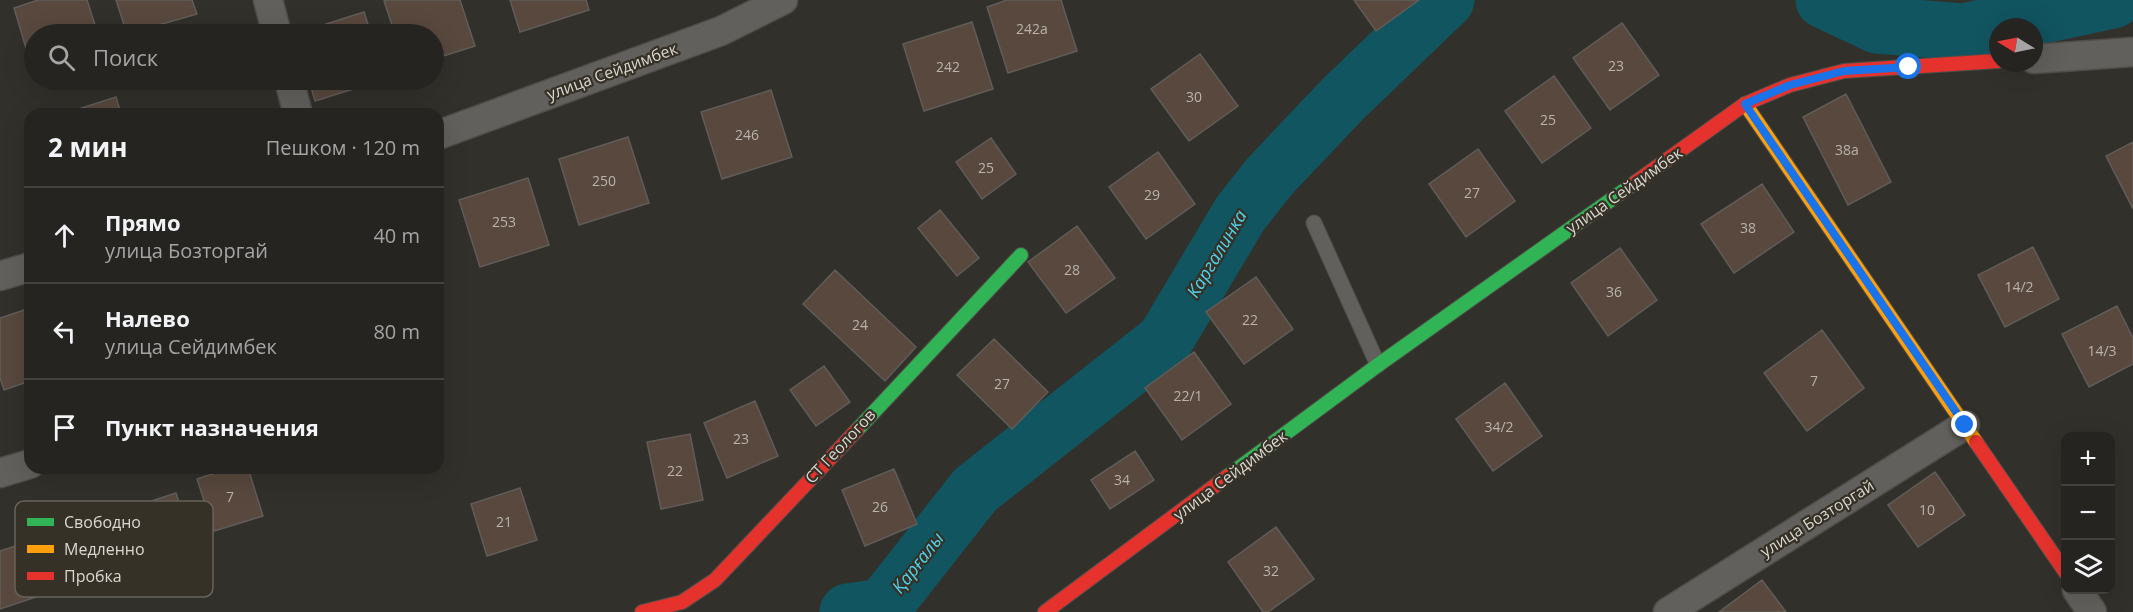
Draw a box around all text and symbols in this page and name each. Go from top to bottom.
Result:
north arrow [1989,18,2043,72]
house number: 242а [1016,19,1048,38]
search box [24,24,444,90]
street label: улица Сейдимбек [544,37,681,105]
icon: search [45,41,78,74]
text: Поиск [93,42,158,72]
route start [1895,53,1921,79]
house number: 23 [1608,56,1624,75]
house number: 242 [936,57,960,76]
house number: 30 [1186,87,1202,106]
house number: 25 [1540,110,1556,129]
house number: 246 [735,125,759,144]
text: 2 мин [48,129,128,165]
text: Пешком · 120 m [266,134,420,161]
house number: 38а [1835,140,1859,159]
street label: улица Сейдимбек [1561,141,1687,238]
house number: 25 [978,158,994,177]
house number: 250 [592,171,616,190]
house number: 27 [1464,183,1480,202]
house number: 29 [1144,185,1160,204]
water label: Каргалинка [1180,205,1252,302]
text: Прямо [105,207,181,237]
house number: 253 [492,212,516,231]
house number: 38 [1740,218,1756,237]
icon: ahead [48,219,81,252]
text: 40 m [373,222,420,249]
text: улица Бозторгай [105,237,268,264]
house number: 28 [1064,260,1080,279]
house number: 14/2 [2004,277,2034,296]
house number: 36 [1606,282,1622,301]
text: Налево [105,303,190,333]
house number: 22 [1242,310,1258,329]
icon: left [48,315,81,348]
house number: 24 [852,315,868,334]
text: 80 m [373,318,420,345]
text: улица Сейдимбек [105,333,277,360]
house number: 14/3 [2087,341,2117,360]
house number: 7 [1810,371,1818,390]
house number: 27 [994,374,1010,393]
house number: 22/1 [1173,386,1203,405]
street label: СТ Геологов [800,404,880,488]
icon: arrive [48,411,81,444]
route end [1951,411,1977,437]
text: Пункт назначения [105,412,319,442]
house number: 34/2 [1484,417,1514,436]
street label: улица Сейдимбек [1168,424,1292,525]
house number: 23 [733,429,749,448]
map controls [2061,432,2115,594]
button: + [2061,432,2115,486]
house number: 22 [667,461,683,480]
house number: 34 [1114,470,1130,489]
street label: улица Бозторгай [1756,474,1878,562]
button: − [2061,486,2115,540]
house number: 7 [226,487,234,506]
house number: 26 [872,497,888,516]
house number: 10 [1919,500,1935,519]
legend [15,501,213,597]
text: Свободно [64,511,141,533]
house number: 21 [496,512,512,531]
water label: Қарғалы [886,527,949,598]
text: Медленно [64,538,145,560]
button: layers [2061,540,2115,594]
house number: 32 [1263,561,1279,580]
text: Пробка [64,565,122,587]

